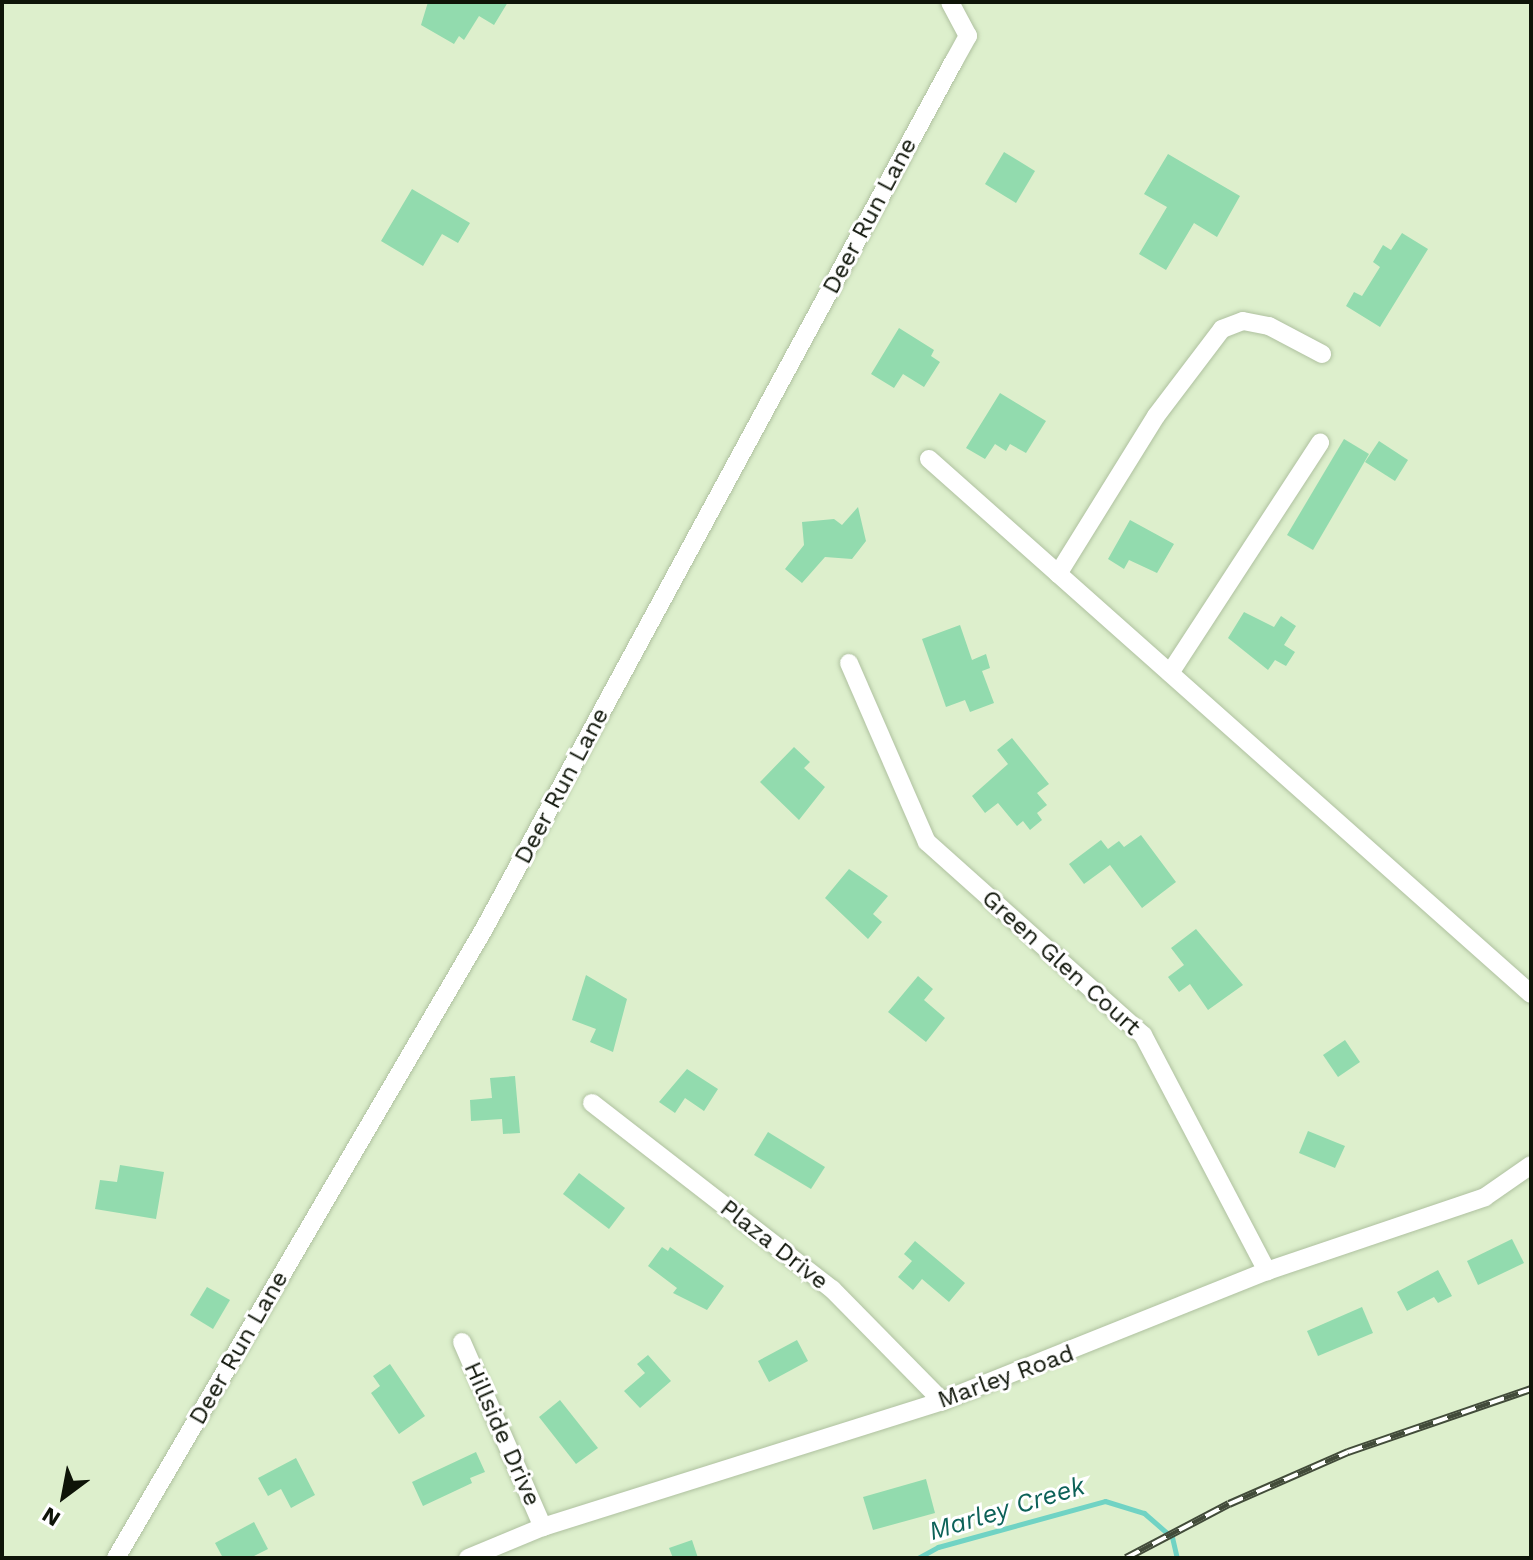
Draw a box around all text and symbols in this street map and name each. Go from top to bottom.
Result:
street label: Deer Run Lane [817,133,923,299]
street label: Deer Run Lane [509,703,615,869]
street label: Green Glen Court [976,884,1146,1042]
street label: Plaza Drive [714,1194,834,1296]
street label: Deer Run Lane [183,1266,295,1430]
street label: Marley Road [934,1339,1078,1415]
street label: Hillside Drive [457,1358,547,1510]
north arrow [24,1456,104,1536]
water label: Marley Creek [925,1470,1089,1548]
text: N [37,1502,65,1532]

